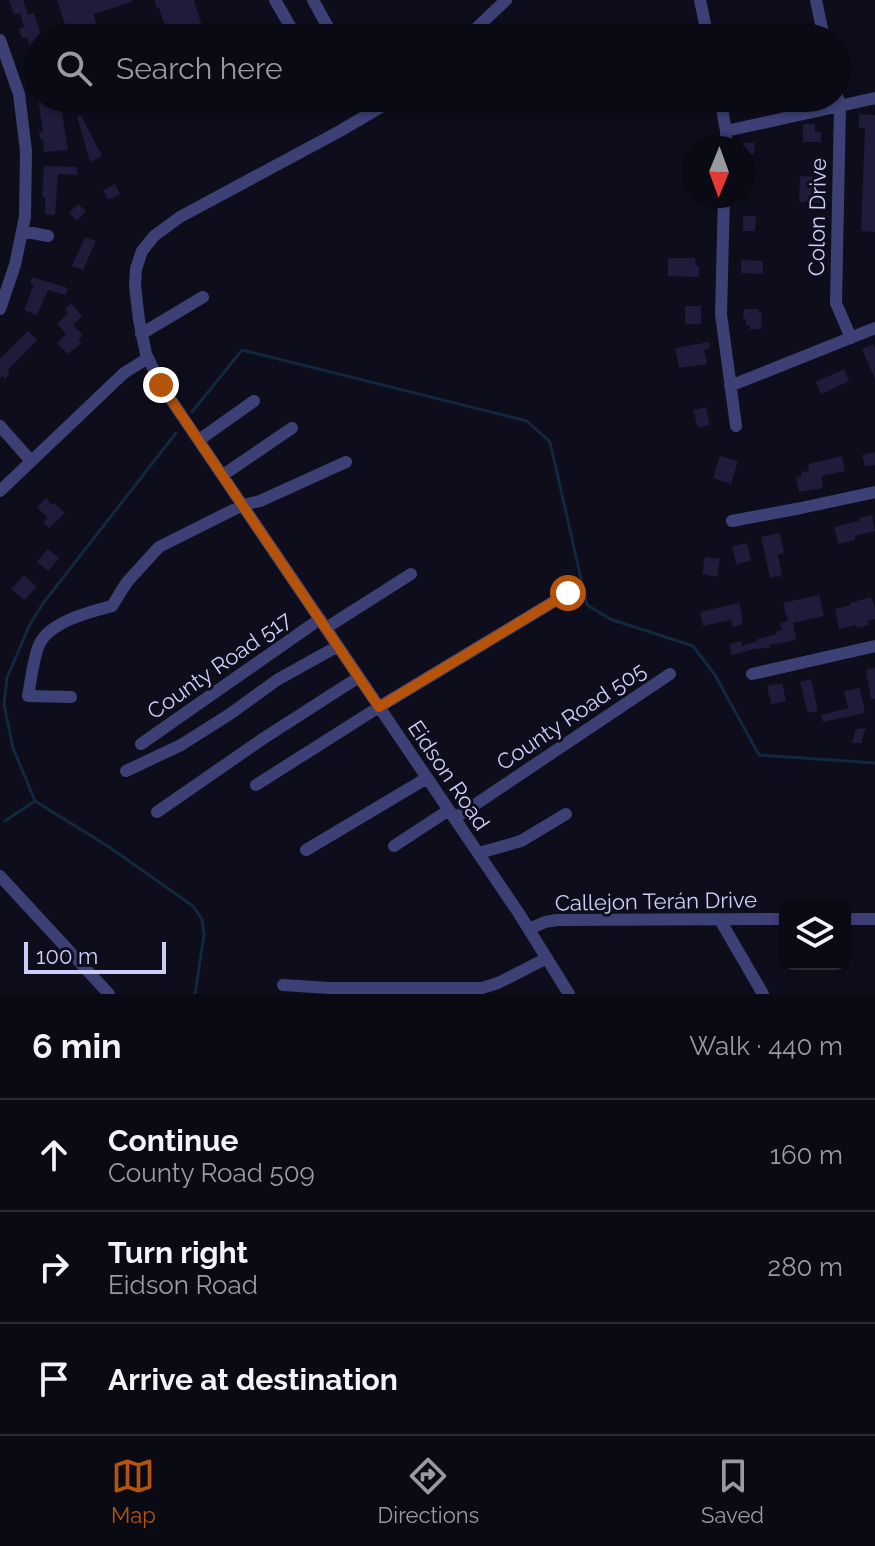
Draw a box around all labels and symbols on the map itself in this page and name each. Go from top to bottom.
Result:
north arrow [683,136,755,208]
street label: Colon Drive [803,158,831,276]
route end [143,367,179,403]
route start [550,575,586,611]
street label: County Road 517 [142,606,296,724]
street label: County Road 505 [492,657,650,775]
street label: Eidson Road [403,715,495,835]
street label: Callejon Terán Drive [555,886,757,916]
scale bar [24,938,166,974]

